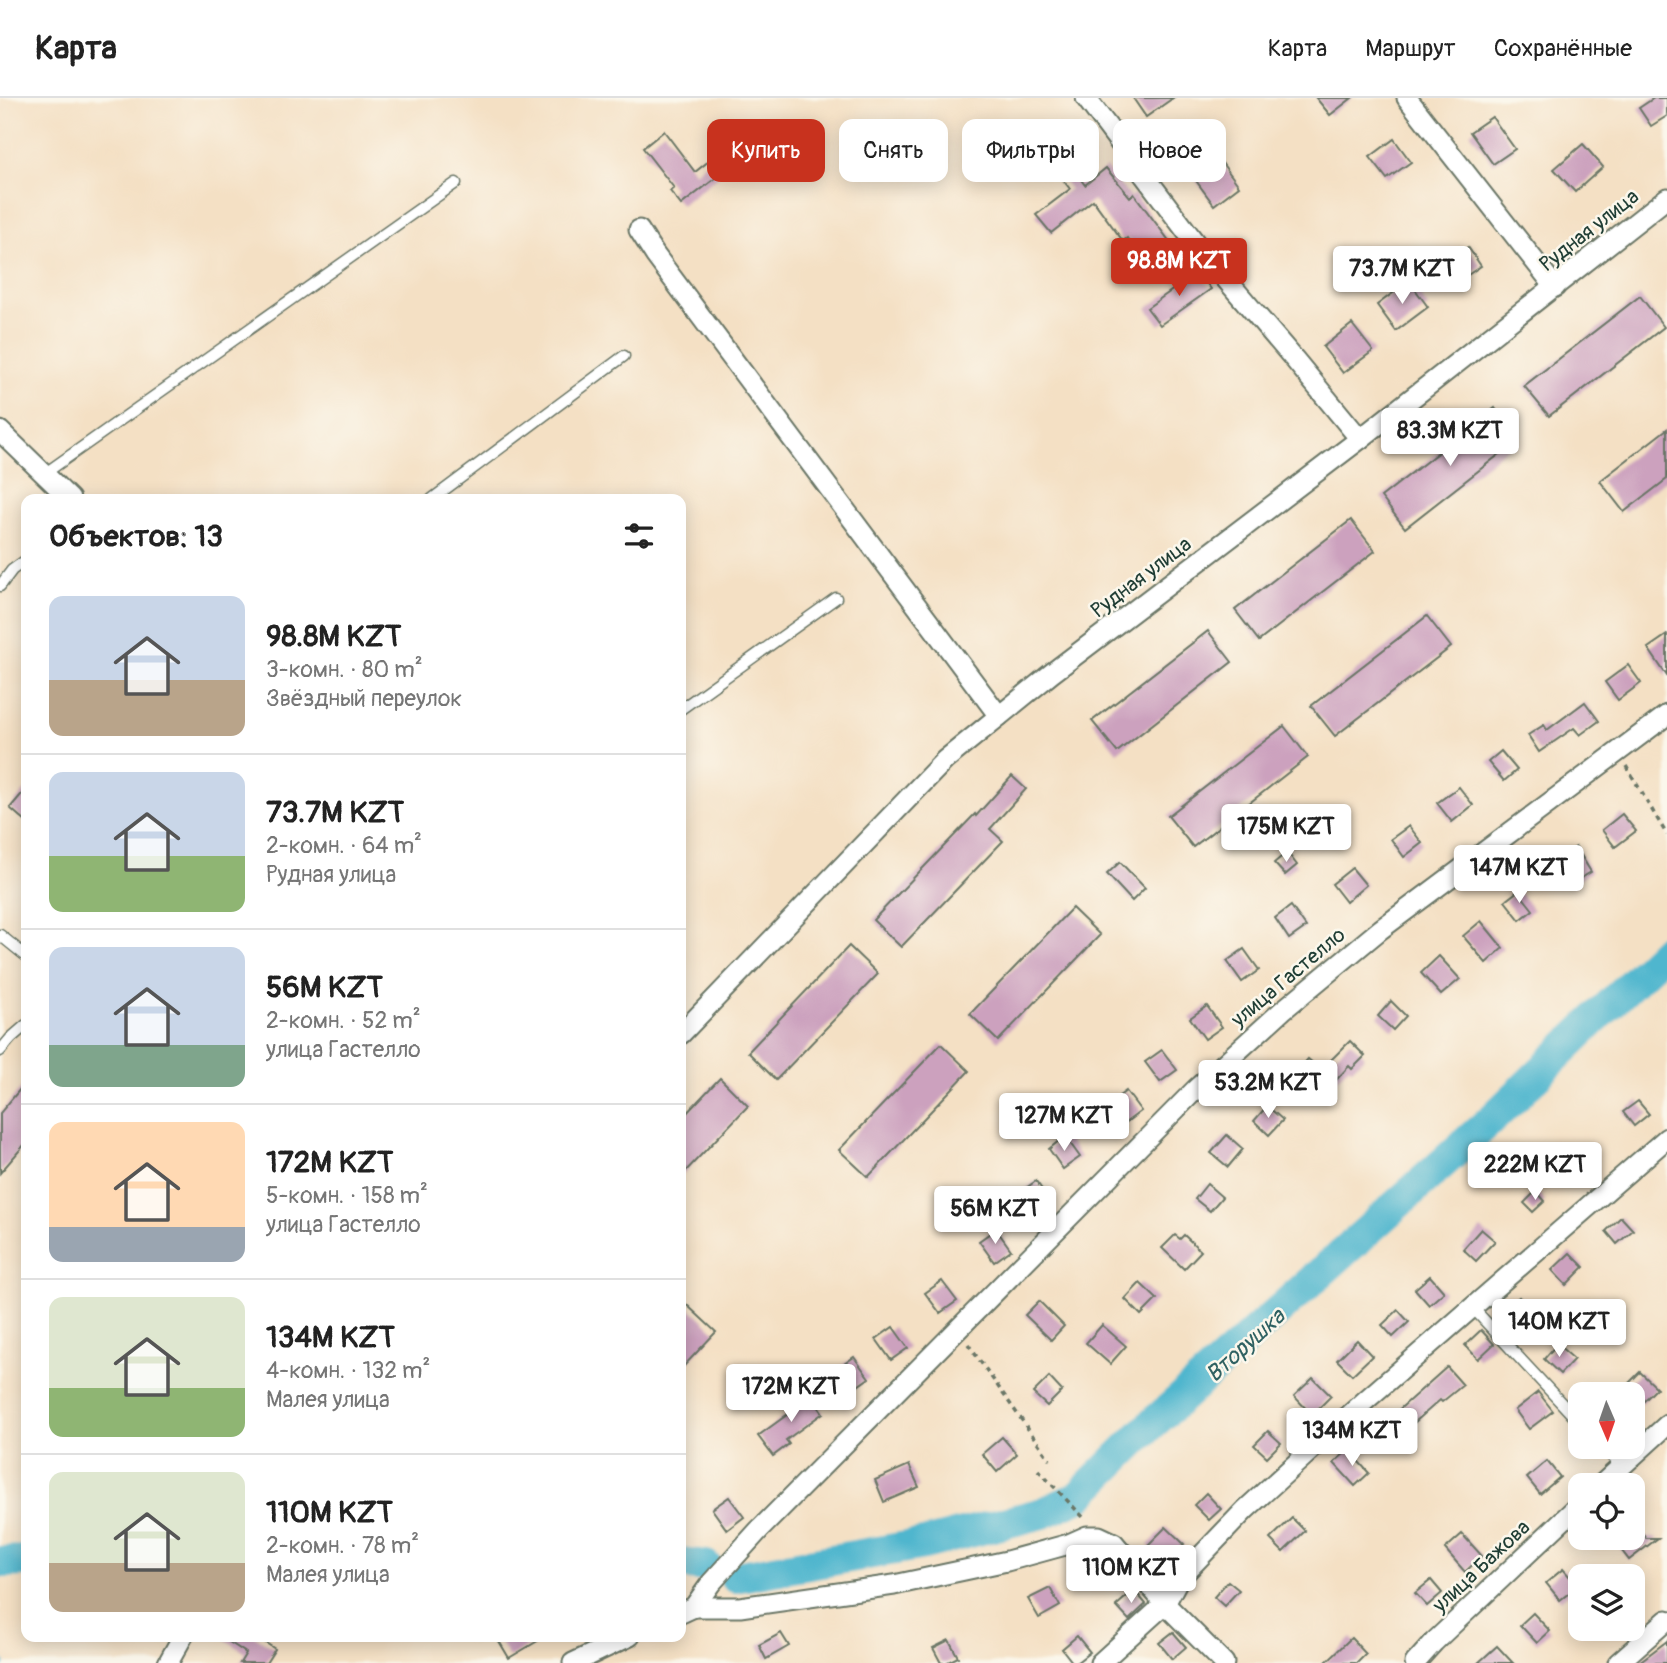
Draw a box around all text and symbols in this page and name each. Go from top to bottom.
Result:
text: Карта [35,28,117,69]
text: Карта [1268,34,1327,63]
text: Маршрут [1365,34,1456,63]
text: Сохранённые [1494,34,1632,63]
chip: Купить [707,119,825,182]
chip: Снять [839,119,948,182]
chip: Фильтры [962,119,1099,182]
chip: Новое [1113,119,1226,182]
street label: Рудная улица [1534,183,1644,278]
pin: 98.8M KZT [1099,238,1259,298]
text: 98.8M KZT [1127,246,1231,275]
pin: 73.7M KZT [1322,246,1482,306]
text: 73.7M KZT [1349,254,1455,283]
pin: 83.3M KZT [1370,408,1530,468]
text: 83.3M KZT [1397,416,1503,445]
icon: filters [620,517,658,555]
text: Объектов: 13 [49,518,223,555]
street label: Рудная улица [1086,531,1197,624]
text: 98.8M KZT [266,618,402,655]
icon: home [105,624,189,708]
text: 3-комн. · 80 m² [266,655,423,684]
text: Звёздный переулок [266,684,462,713]
text: 73.7M KZT [266,794,404,831]
icon: home [105,800,189,884]
pin: 175M KZT [1214,804,1358,864]
text: 175M KZT [1237,812,1335,841]
text: 2-комн. · 64 m² [266,831,422,860]
pin: 147M KZT [1447,846,1591,905]
text: 147M KZT [1470,853,1568,882]
text: Рудная улица [266,860,396,889]
street label: улица Гастелло [1225,922,1351,1034]
text: 56M KZT [266,969,383,1006]
icon: home [105,975,189,1059]
text: 2-комн. · 52 m² [266,1006,421,1035]
text: улица Гастелло [266,1035,421,1064]
pin: 53.2M KZT [1188,1060,1348,1120]
text: 53.2M KZT [1214,1068,1322,1097]
pin: 127M KZT [992,1094,1136,1153]
text: 127M KZT [1015,1101,1113,1130]
pin: 222M KZT [1463,1142,1607,1202]
text: 172M KZT [266,1144,394,1181]
icon: home [105,1150,189,1234]
text: 222M KZT [1484,1150,1586,1179]
text: 5-комн. · 158 m² [266,1181,428,1210]
pin: 56M KZT [930,1186,1060,1246]
text: 56M KZT [950,1194,1040,1223]
text: улица Гастелло [266,1210,421,1239]
pin: 140M KZT [1487,1300,1631,1359]
water label: Вторушка [1200,1301,1292,1388]
text: 140M KZT [1508,1307,1610,1336]
text: 134M KZT [266,1319,395,1356]
icon: home [105,1325,189,1409]
text: 4-комн. · 132 m² [266,1356,430,1385]
pin: 172M KZT [719,1364,863,1424]
text: 172M KZT [742,1372,840,1401]
north arrow [1568,1382,1645,1460]
map controls [1568,1382,1645,1641]
text: Малея улица [266,1385,390,1414]
pin: 134M KZT [1280,1408,1424,1468]
text: 134M KZT [1302,1416,1402,1445]
button: locate [1568,1473,1645,1550]
text: 110M KZT [266,1494,393,1531]
icon: home [105,1500,189,1584]
street label: улица Бажова [1426,1514,1536,1619]
text: 2-комн. · 78 m² [266,1531,419,1560]
pin: 110M KZT [1059,1546,1203,1605]
text: 110M KZT [1082,1553,1180,1582]
text: Малея улица [266,1560,390,1589]
button: layers [1568,1564,1645,1641]

